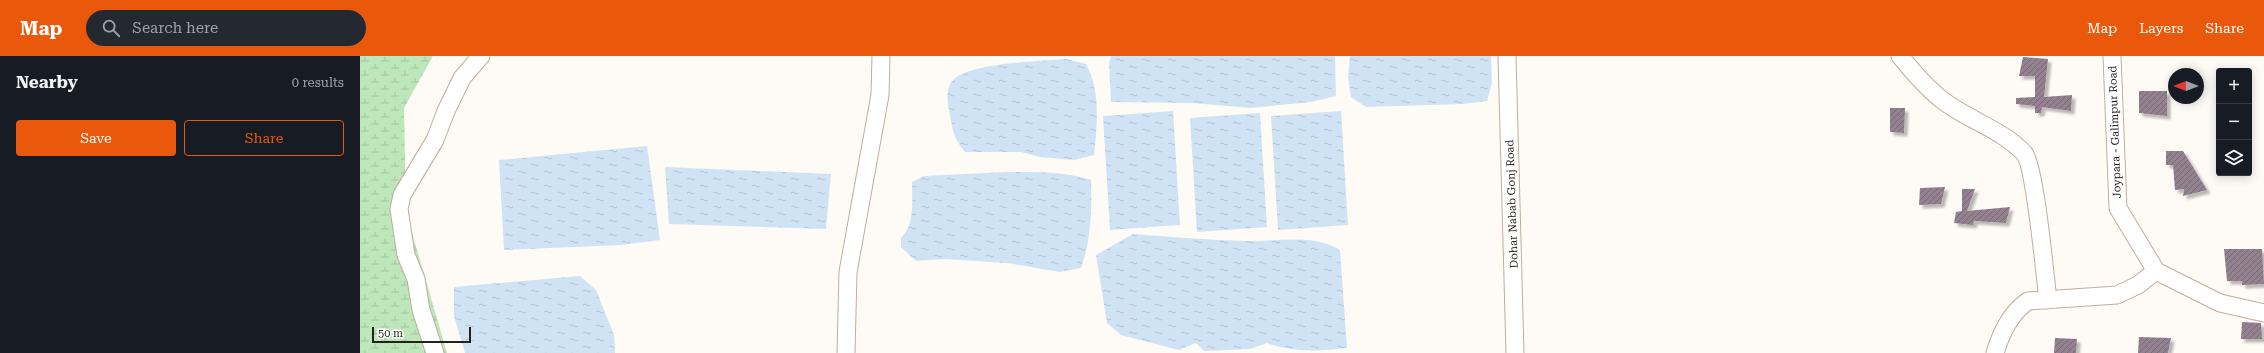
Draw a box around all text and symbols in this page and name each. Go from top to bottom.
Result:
search box [86,10,366,46]
text: Map [20,17,62,40]
icon: search [100,17,122,39]
text: Search here [132,19,218,37]
text: Map [2087,20,2117,36]
text: Layers [2139,20,2183,36]
text: Share [2205,20,2244,36]
street label: Joypara - Galimpur Road [2106,65,2124,199]
north arrow [2168,68,2204,104]
map controls [2216,68,2252,176]
button: + [2216,68,2252,104]
text: Nearby [16,72,78,92]
text: 0 results [292,75,344,90]
button: − [2216,104,2252,140]
button: Save [16,120,176,156]
button: Share [184,120,344,156]
street label: Dohar Nabab Gonj Road [1503,139,1521,269]
button: layers [2216,140,2252,176]
scale bar [372,325,471,344]
text: 50 m [378,327,403,340]

